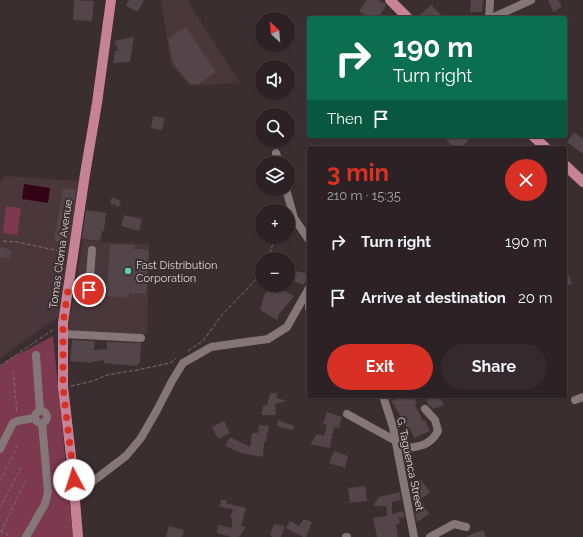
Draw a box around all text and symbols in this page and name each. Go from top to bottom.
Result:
north arrow [255,12,295,52]
map controls [255,12,295,292]
text: 190 m [393,31,473,64]
icon: right [327,32,379,84]
button: sound [255,60,295,100]
text: Turn right [393,65,472,86]
button: search [255,108,295,148]
icon: arrive [370,108,392,130]
text: Then [327,110,362,128]
button: layers [255,156,295,196]
text: 3 min [327,158,389,187]
button: close [505,159,547,201]
text: 210 m · 15:35 [327,188,401,203]
street label: Tomas Cloma Avenue [47,198,75,310]
button: + [255,204,295,244]
icon: right [327,231,349,253]
text: Turn right [361,233,431,251]
text: 190 m [505,233,547,251]
button: − [255,252,295,292]
place label: Fast Distribution Corporation [136,259,217,285]
marker: Fast Distribution Corporation [123,266,133,276]
pin [72,273,106,307]
icon: arrive [78,279,100,301]
icon: arrive [327,287,349,309]
text: Arrive at destination [361,289,506,307]
text: 20 m [518,289,553,307]
button: Exit [327,344,433,390]
button: Share [441,344,547,390]
street label: G. Taguenca Street [394,416,426,512]
position arrow [53,459,95,501]

